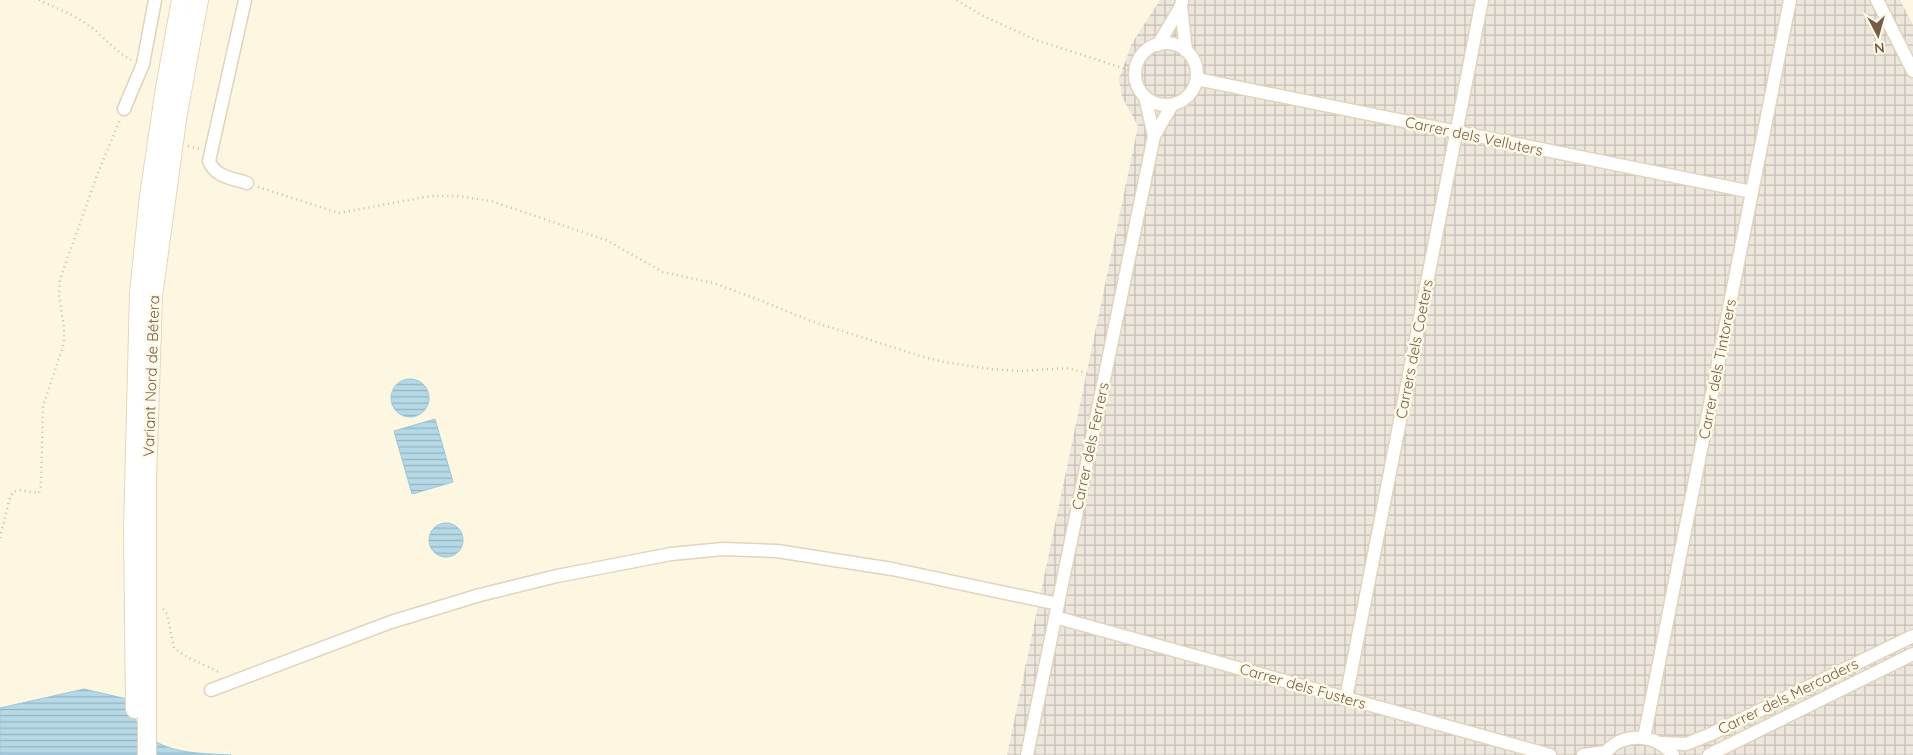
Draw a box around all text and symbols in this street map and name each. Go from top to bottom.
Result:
north arrow [1853,10,1903,60]
text: N [1873,38,1885,57]
street label: Carrer dels Velluters [1403,112,1545,160]
street label: Carrers dels Coeters [1391,278,1437,420]
street label: Variant Nord de Bétera [139,295,163,457]
street label: Carrer dels Tintorers [1694,297,1740,441]
street label: Carrer dels Ferrers [1067,381,1113,511]
street label: Carrer dels Mercaders [1715,654,1861,738]
street label: Carrer dels Fusters [1238,659,1368,713]

